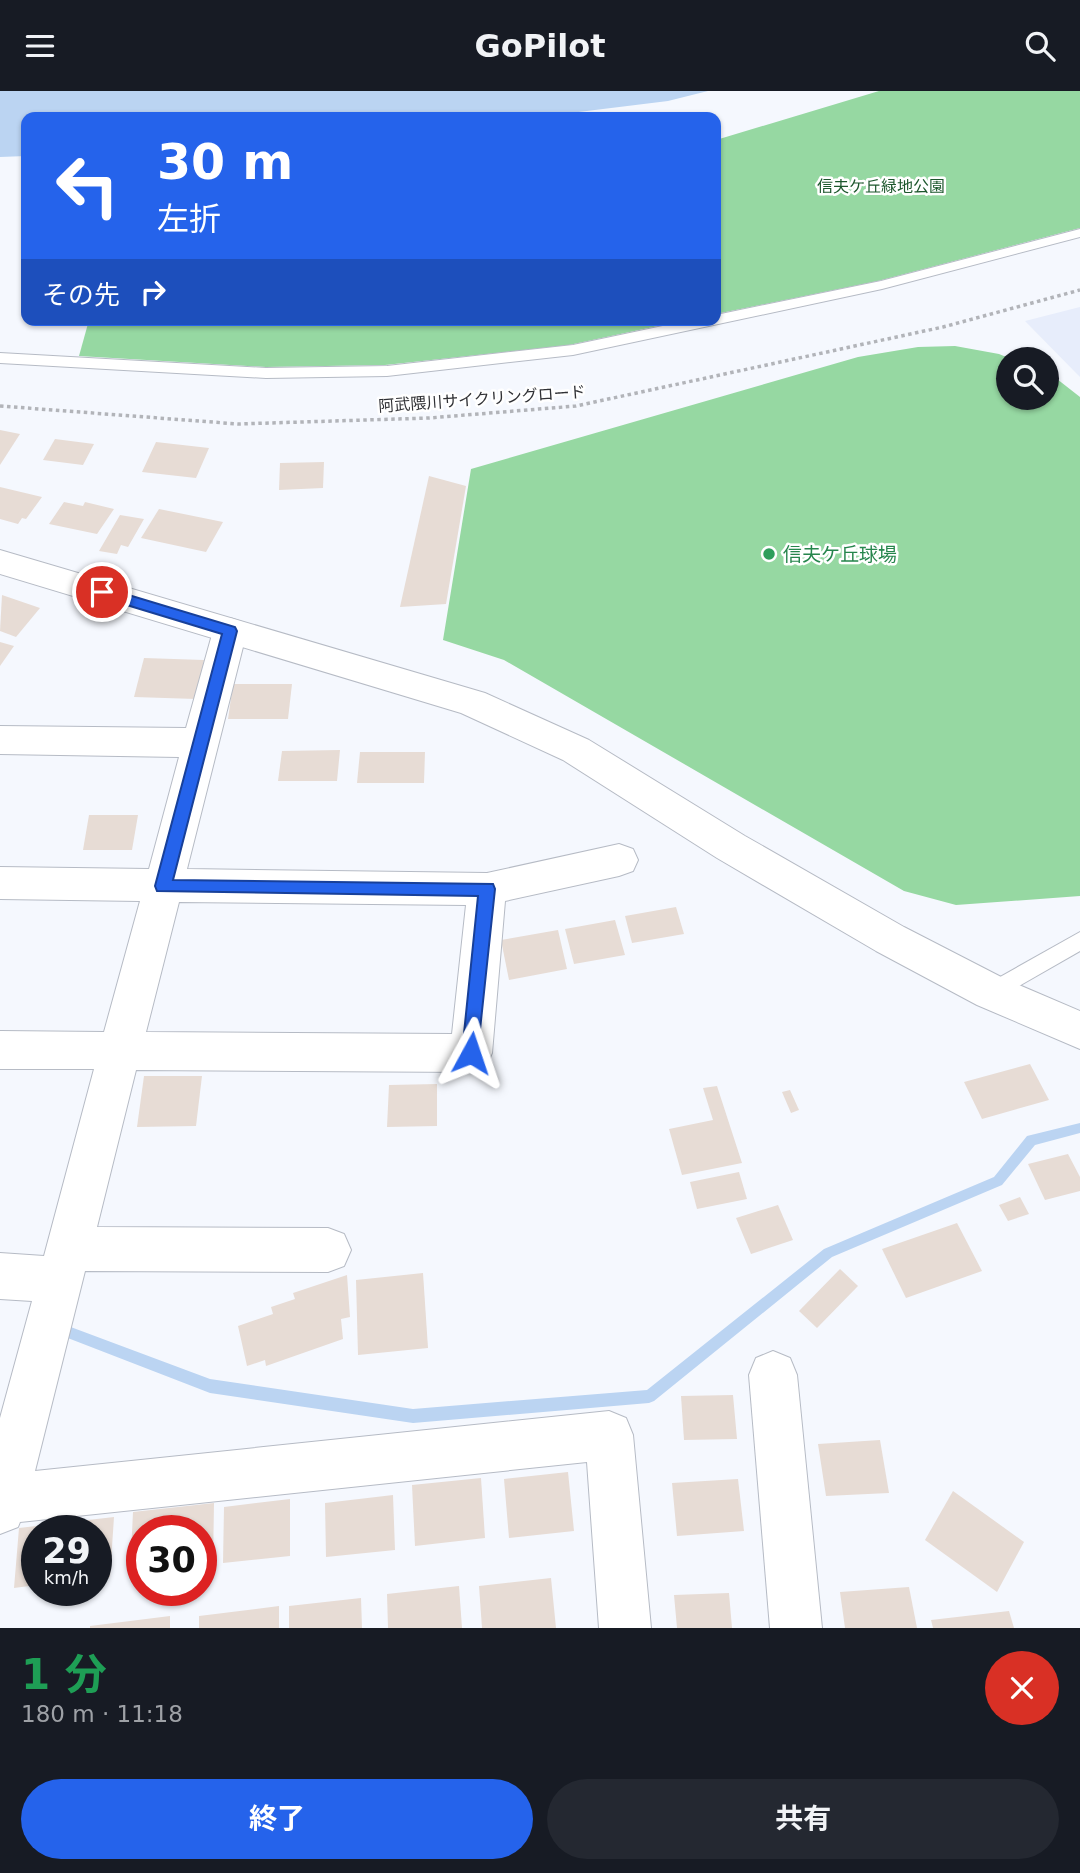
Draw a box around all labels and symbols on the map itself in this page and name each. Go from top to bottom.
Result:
park label: 信夫ケ丘緑地公園 [817,177,945,196]
street label: 阿武隈川サイクリングロード [378,382,586,416]
place label: 信夫ケ丘球場 [783,543,897,565]
marker: 信夫ケ丘球場 [761,546,777,562]
pin [72,562,132,622]
position arrow [434,1016,508,1090]
speed limit sign: 30 [126,1515,217,1606]

